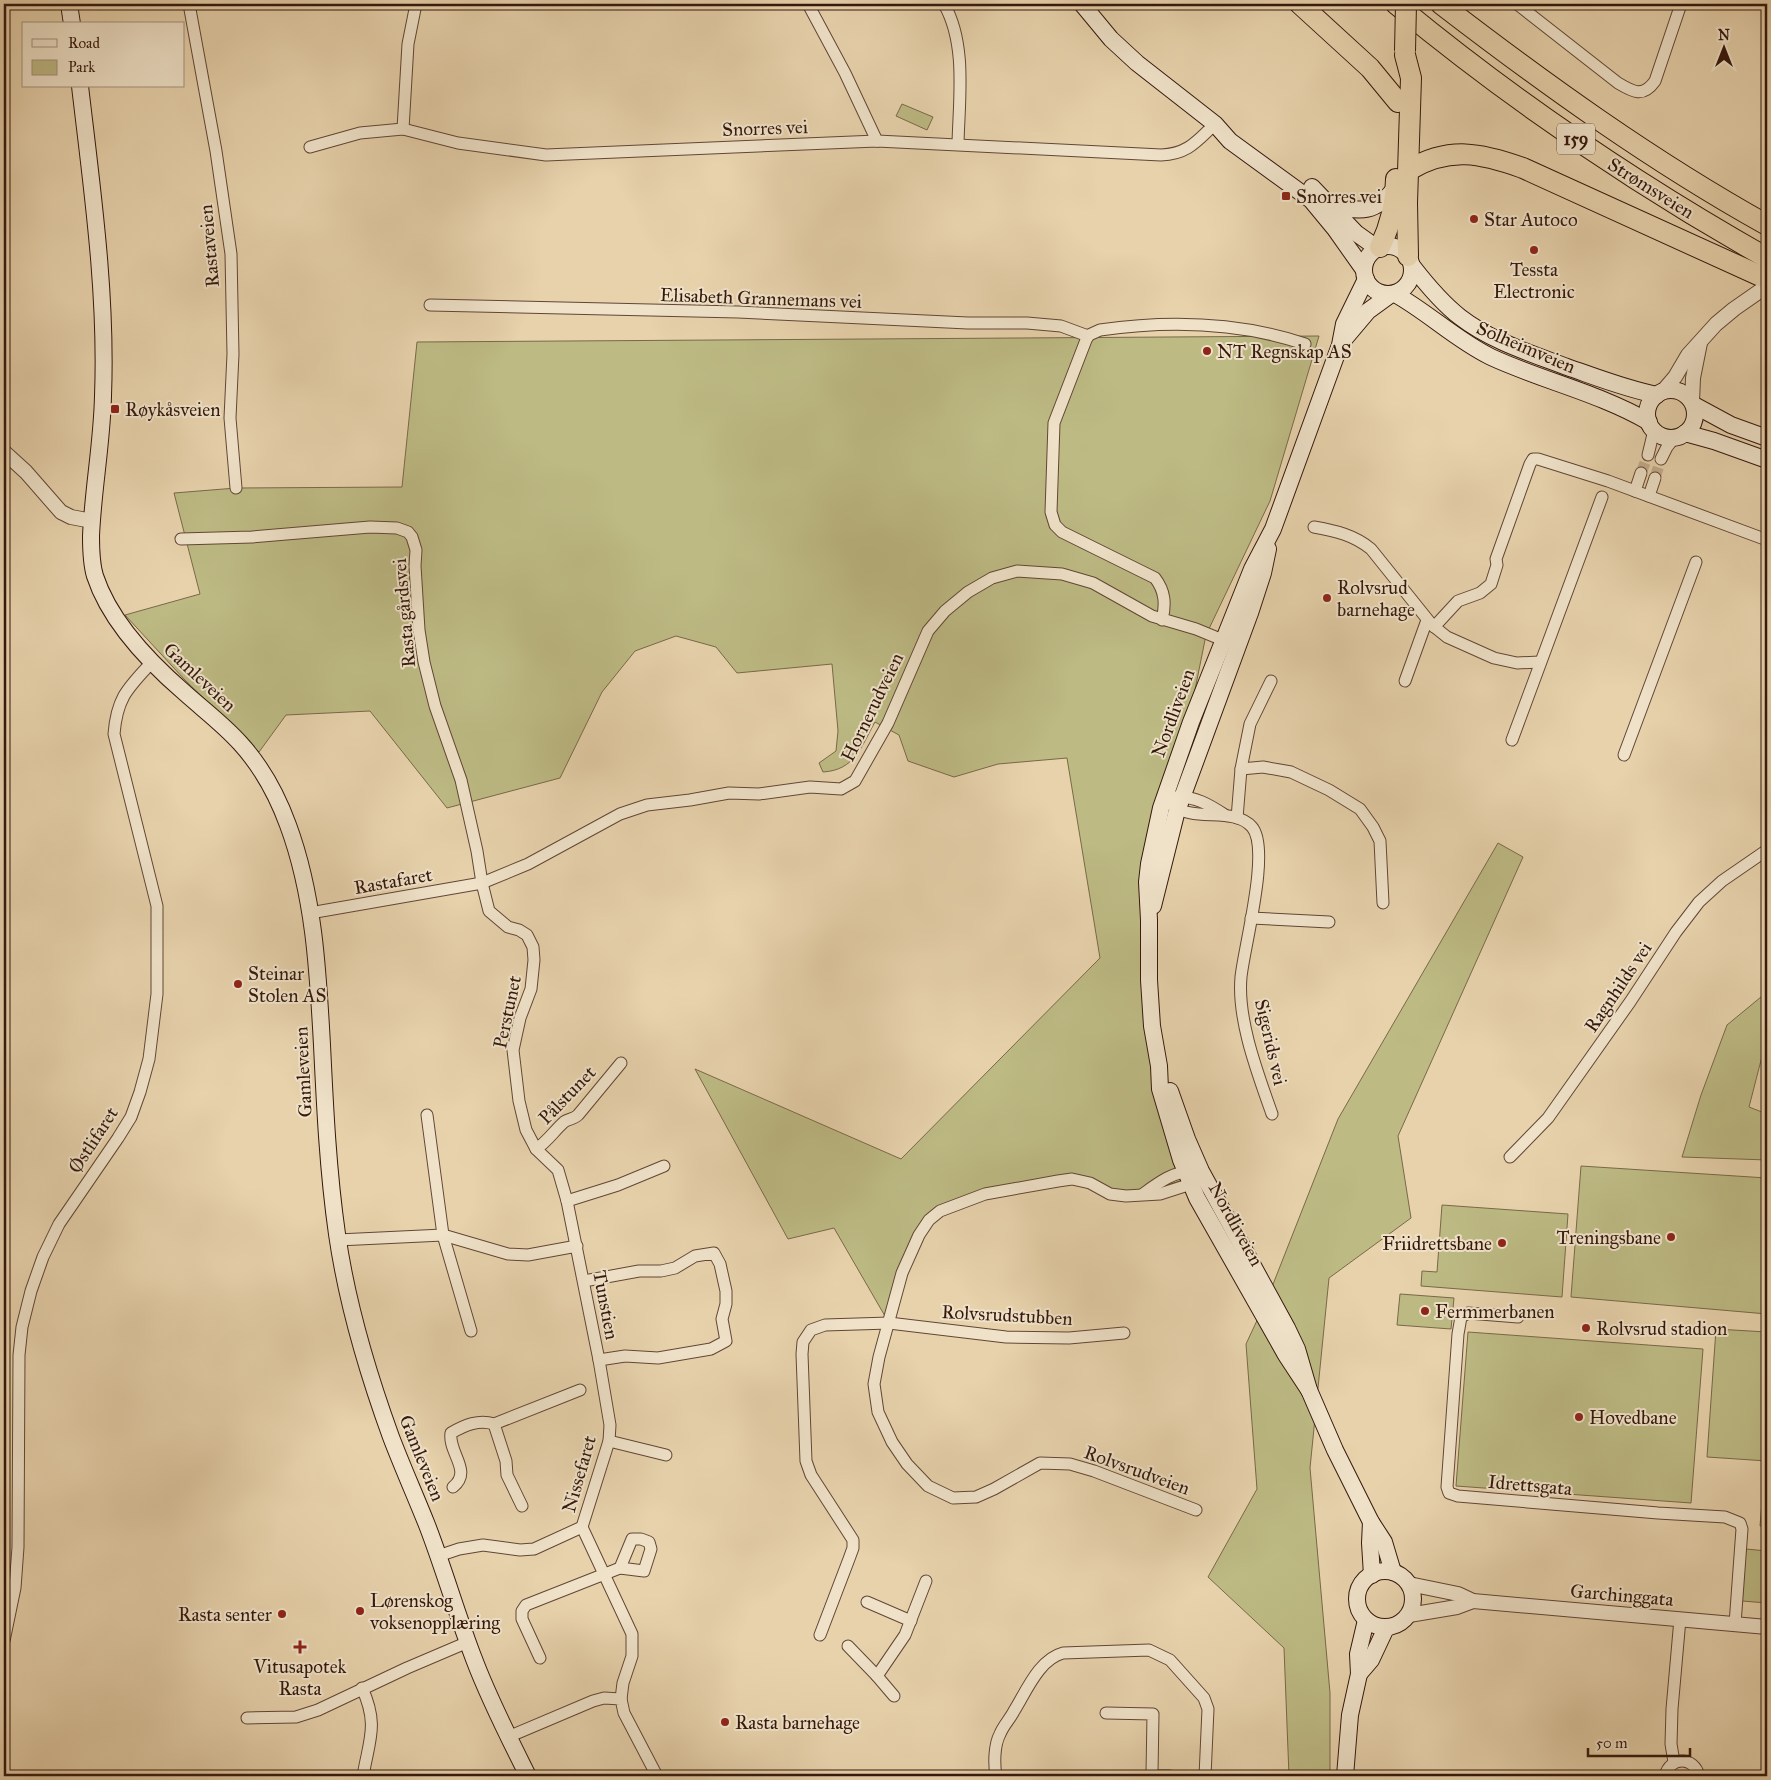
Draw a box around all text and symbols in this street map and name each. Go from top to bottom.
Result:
legend [22,22,185,88]
north arrow [1698,22,1748,72]
text: N [1718,27,1730,44]
text: Road [68,34,100,52]
text: Park [68,58,95,76]
street label: Snorres vei [722,115,808,141]
road number: 159 [1557,124,1595,154]
street label: Strømsveien [1604,152,1698,224]
place label: Snorres vei [1296,185,1382,208]
marker: Snorres vei [1280,190,1292,202]
street label: Rastaveien [194,204,224,288]
place label: Star Autoco [1484,208,1578,231]
marker: Star Autoco [1468,213,1480,225]
marker: Tessta Electronic [1528,244,1540,256]
place label: Tessta Electronic [1493,258,1575,303]
street label: Elisabeth Grannemans vei [660,283,862,313]
street label: Solheimveien [1473,316,1579,378]
place label: NT Regnskap AS [1217,340,1352,364]
marker: NT Regnskap AS [1201,345,1213,357]
place label: Røykåsveien [125,398,220,421]
marker: Røykåsveien [109,403,121,415]
street label: Rasta gårdsvei [388,557,421,669]
place label: Rolvsrud barnehage [1337,576,1415,622]
marker: Rolvsrud barnehage [1321,592,1333,604]
street label: Gamleveien [159,638,241,716]
street label: Hornerudveien [836,649,908,765]
street label: Nordliveien [1146,666,1200,760]
street label: Rastafaret [352,863,434,899]
street label: Ragnhilds vei [1579,937,1657,1037]
place label: Steinar Stolen AS [248,962,326,1007]
street label: Perstunet [488,973,526,1051]
marker: Steinar Stolen AS [232,978,244,990]
street label: Sigerids vei [1249,997,1292,1088]
street label: Gamleveien [289,1026,317,1118]
street label: Pålstunet [534,1061,601,1129]
street label: Østlifaret [63,1102,123,1178]
street label: Nordliveien [1204,1178,1268,1270]
place label: Treningsbane [1557,1226,1661,1250]
marker: Treningsbane [1665,1231,1677,1243]
place label: Friidrettsbane [1382,1232,1492,1255]
marker: Friidrettsbane [1496,1237,1508,1249]
street label: Tunstien [588,1268,624,1342]
street label: Rolvsrudstubben [941,1300,1073,1330]
place label: Fermmerbanen [1435,1300,1555,1323]
marker: Fermmerbanen [1419,1305,1431,1317]
place label: Rolvsrud stadion [1596,1317,1727,1340]
marker: Rolvsrud stadion [1580,1322,1592,1334]
place label: Hovedbane [1589,1406,1677,1429]
marker: Hovedbane [1573,1411,1585,1423]
street label: Gamleveien [394,1412,450,1504]
street label: Nissefaret [557,1433,601,1515]
street label: Rolvsrudveien [1081,1440,1193,1500]
street label: Idrettsgata [1487,1470,1574,1501]
street label: Garchinggata [1569,1579,1676,1612]
place label: Lørenskog voksenopplæring [369,1589,500,1635]
place label: Rasta senter [178,1603,273,1626]
marker: Lørenskog voksenopplæring [354,1605,366,1617]
marker: Rasta senter [276,1608,288,1620]
marker: Vitusapotek Rasta [294,1641,306,1653]
place label: Vitusapotek Rasta [253,1655,347,1700]
place label: Rasta barnehage [735,1711,860,1735]
marker: Rasta barnehage [719,1716,731,1728]
scale bar [1588,1725,1691,1757]
text: 50 m [1596,1734,1628,1752]

